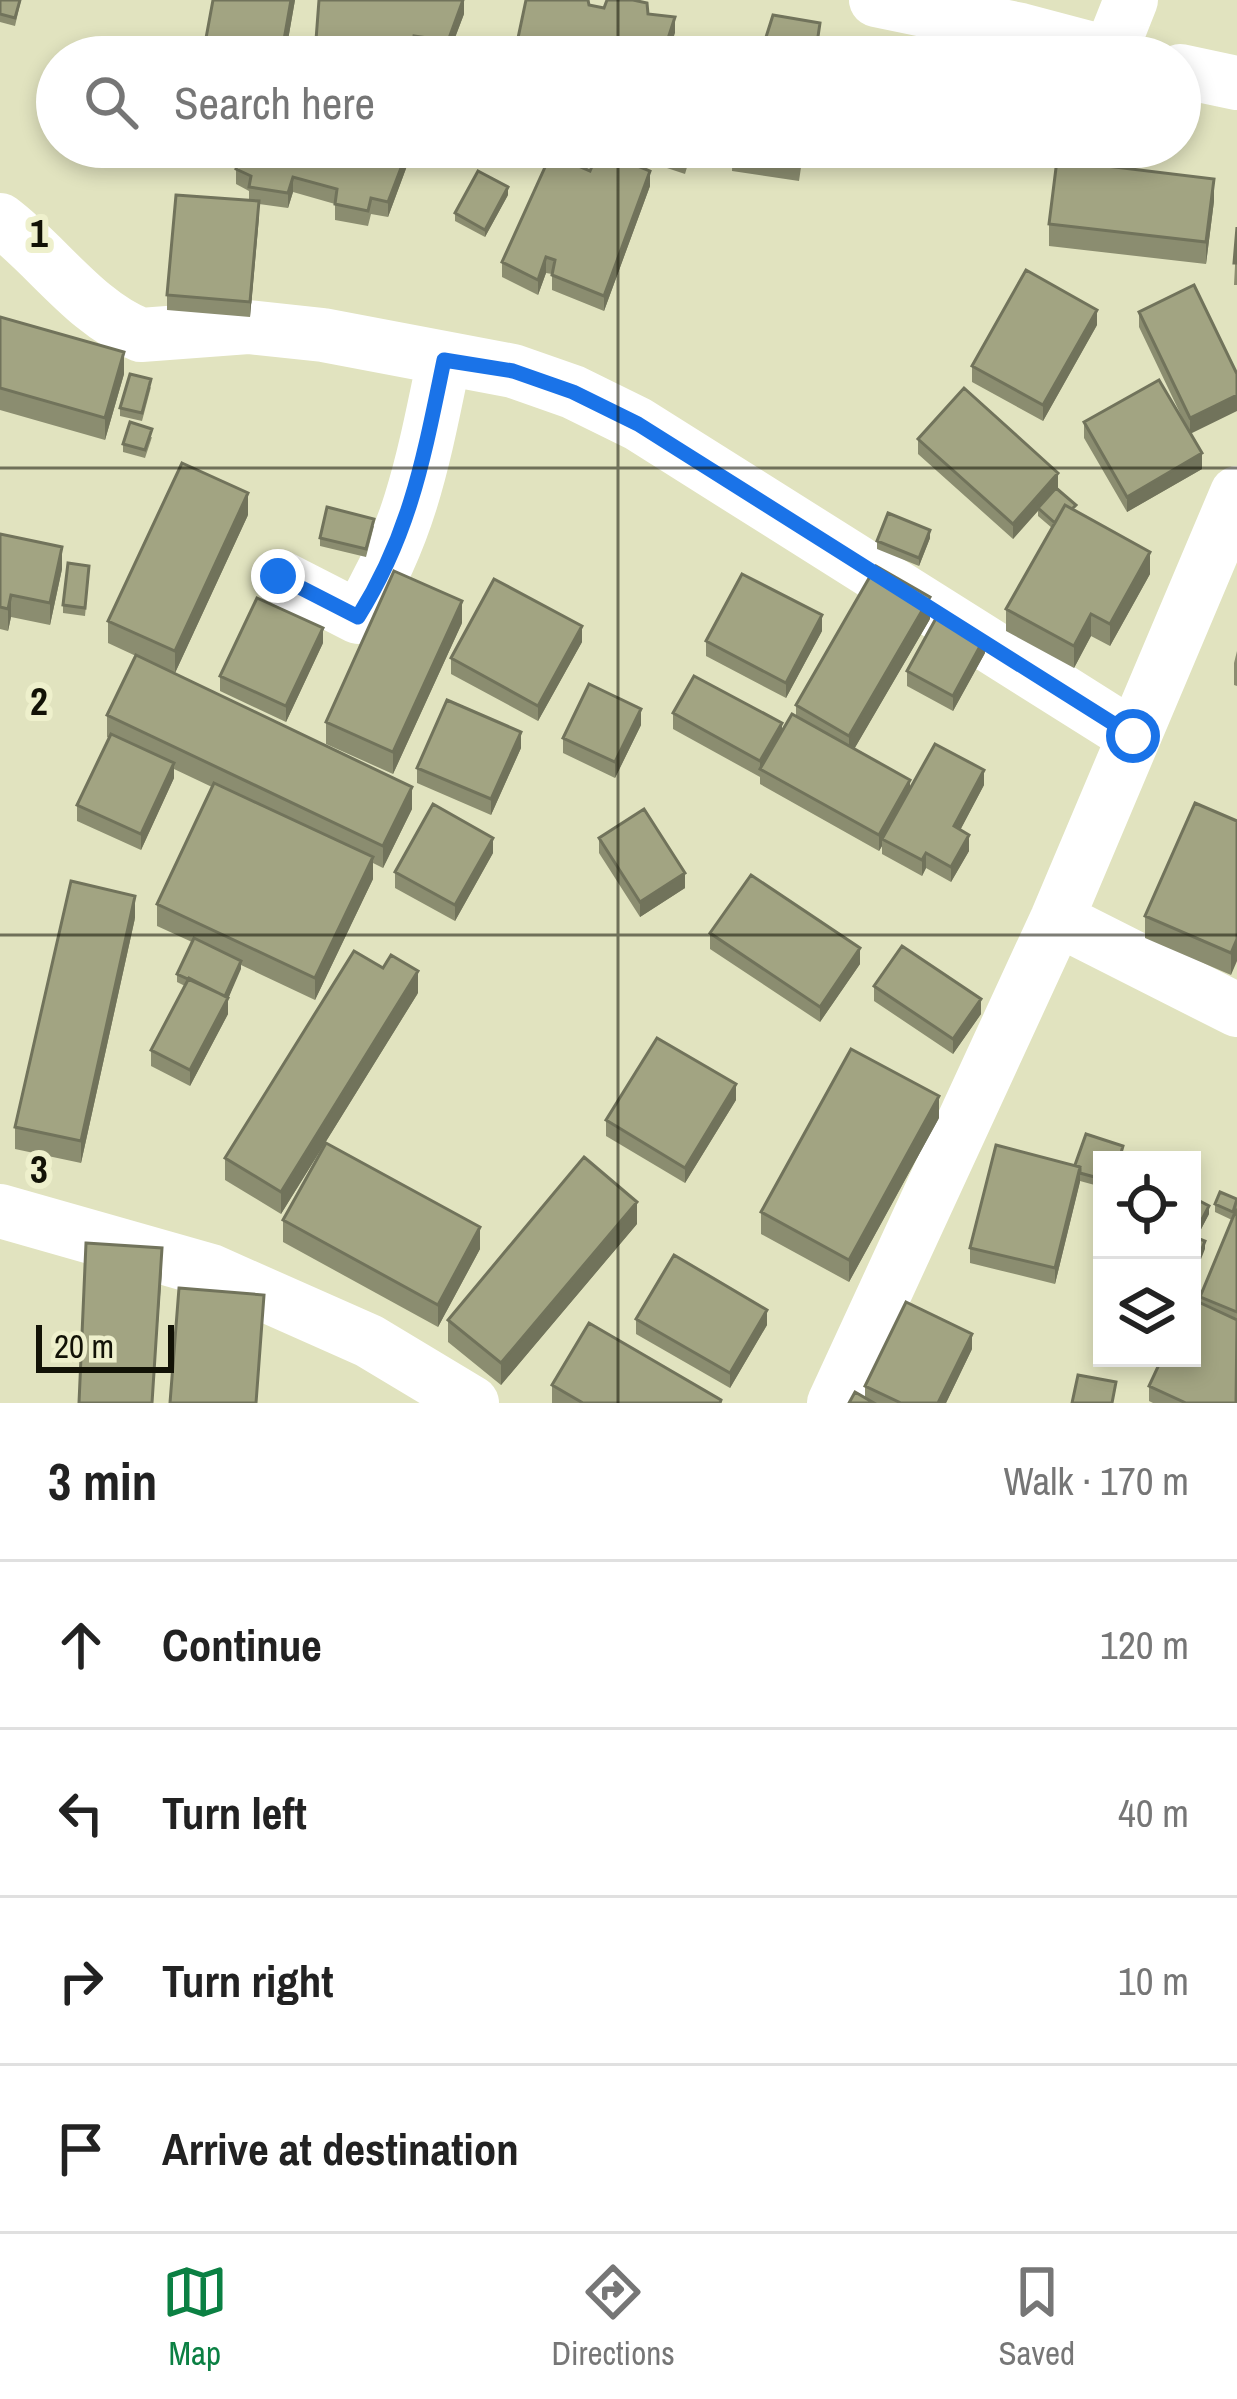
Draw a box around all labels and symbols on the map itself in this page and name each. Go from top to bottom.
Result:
text: 1 [30,207,48,259]
route end [251,549,305,603]
text: 2 [30,675,48,727]
route start [1106,709,1160,763]
text: 3 [30,1143,48,1195]
scale bar [36,1319,174,1372]

